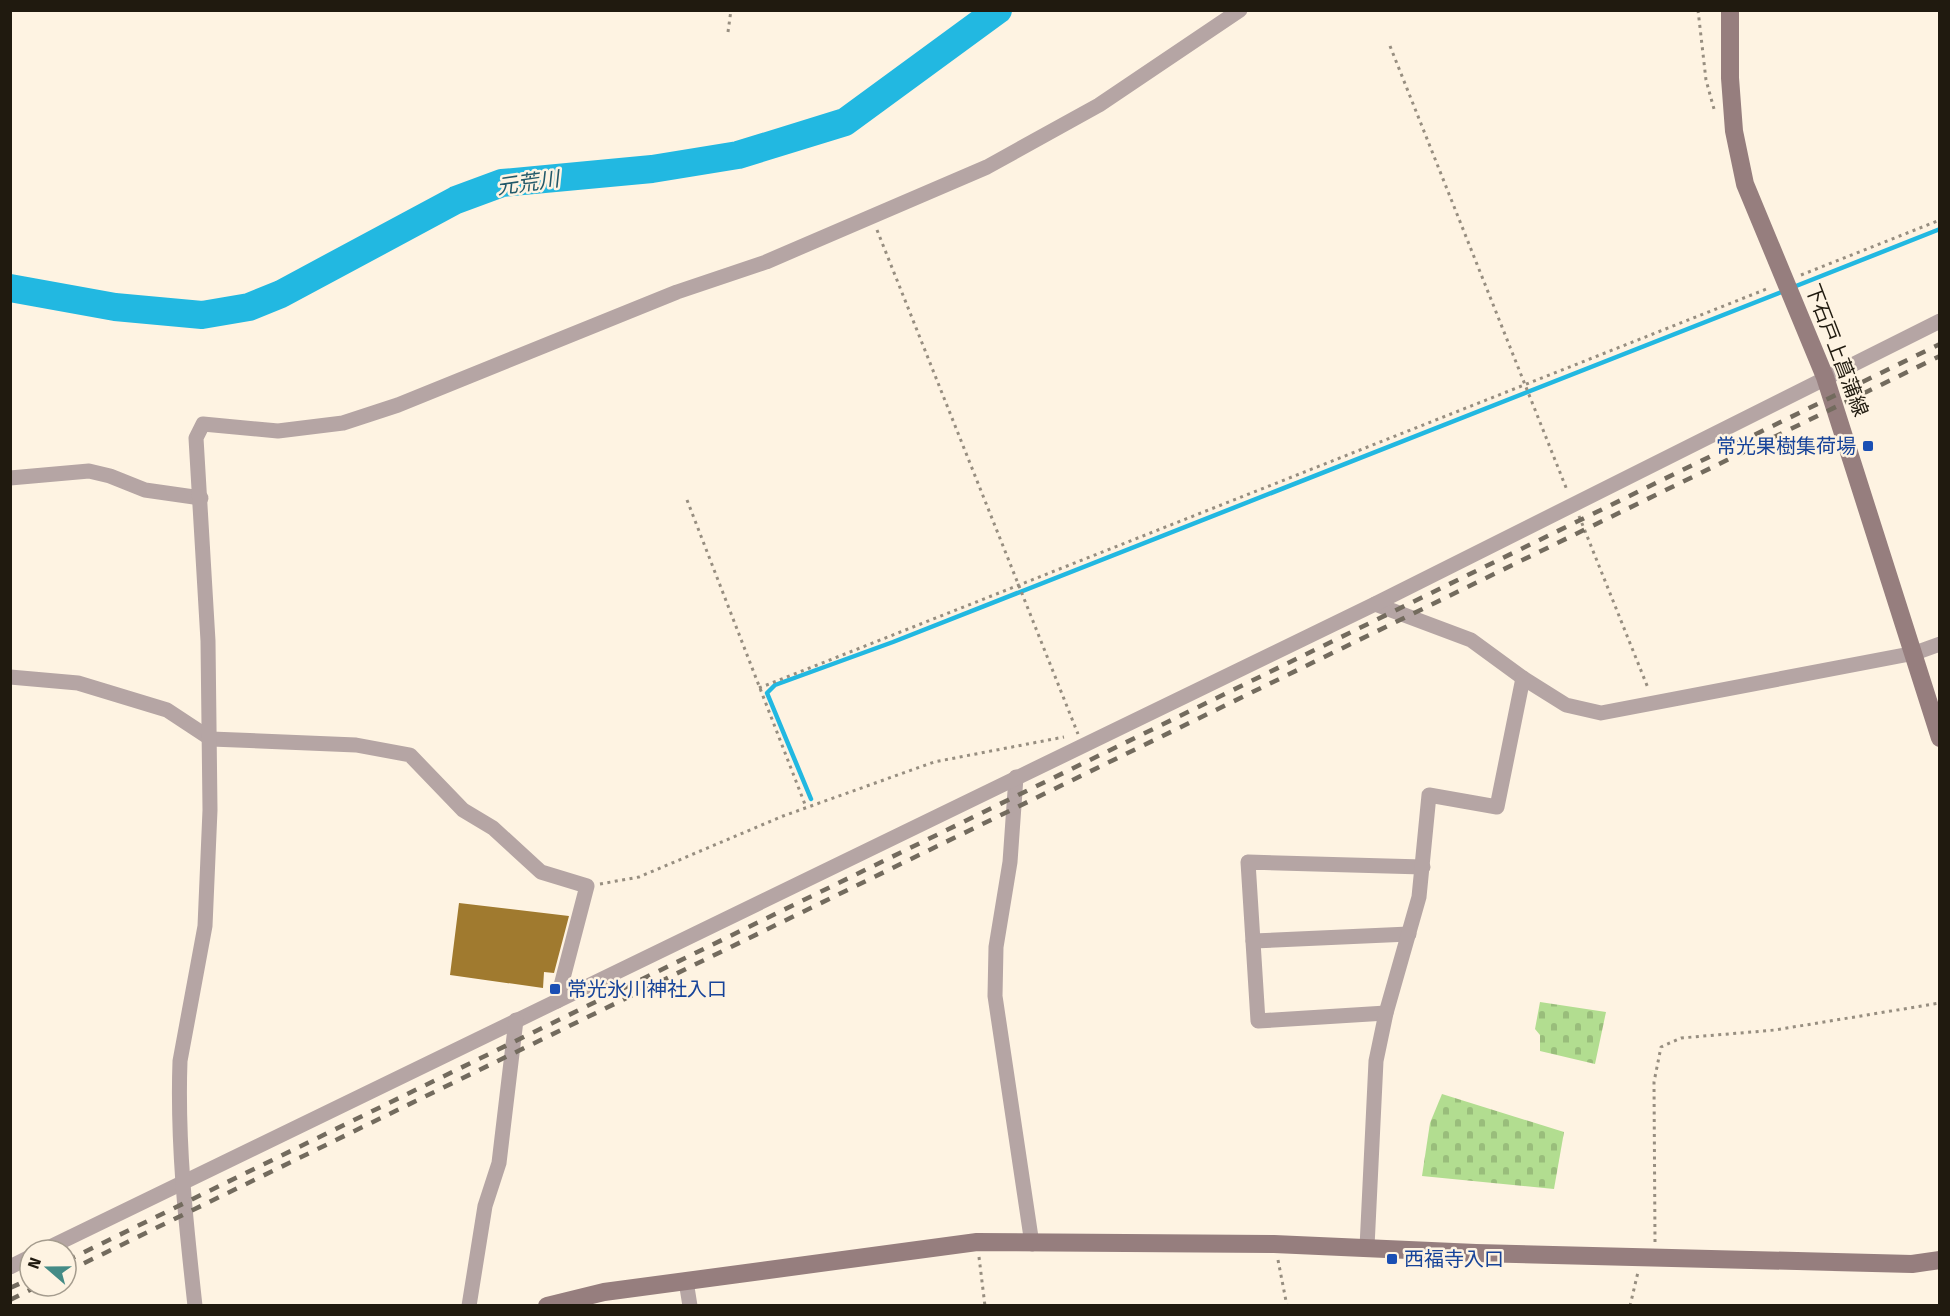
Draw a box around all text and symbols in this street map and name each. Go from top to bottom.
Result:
water label: 元荒川 [495,165,563,200]
street label: 下石戸上菖蒲線 [1801,280,1873,420]
place label: 常光果樹集荷場 [1716,434,1856,458]
marker: 常光果樹集荷場 [1861,439,1875,453]
place label: 常光氷川神社入口 [567,977,727,1001]
marker: 常光氷川神社入口 [548,982,562,996]
north arrow [18,1238,78,1298]
place label: 西福寺入口 [1404,1247,1504,1271]
marker: 西福寺入口 [1385,1252,1399,1266]
text: N [24,1255,45,1271]

